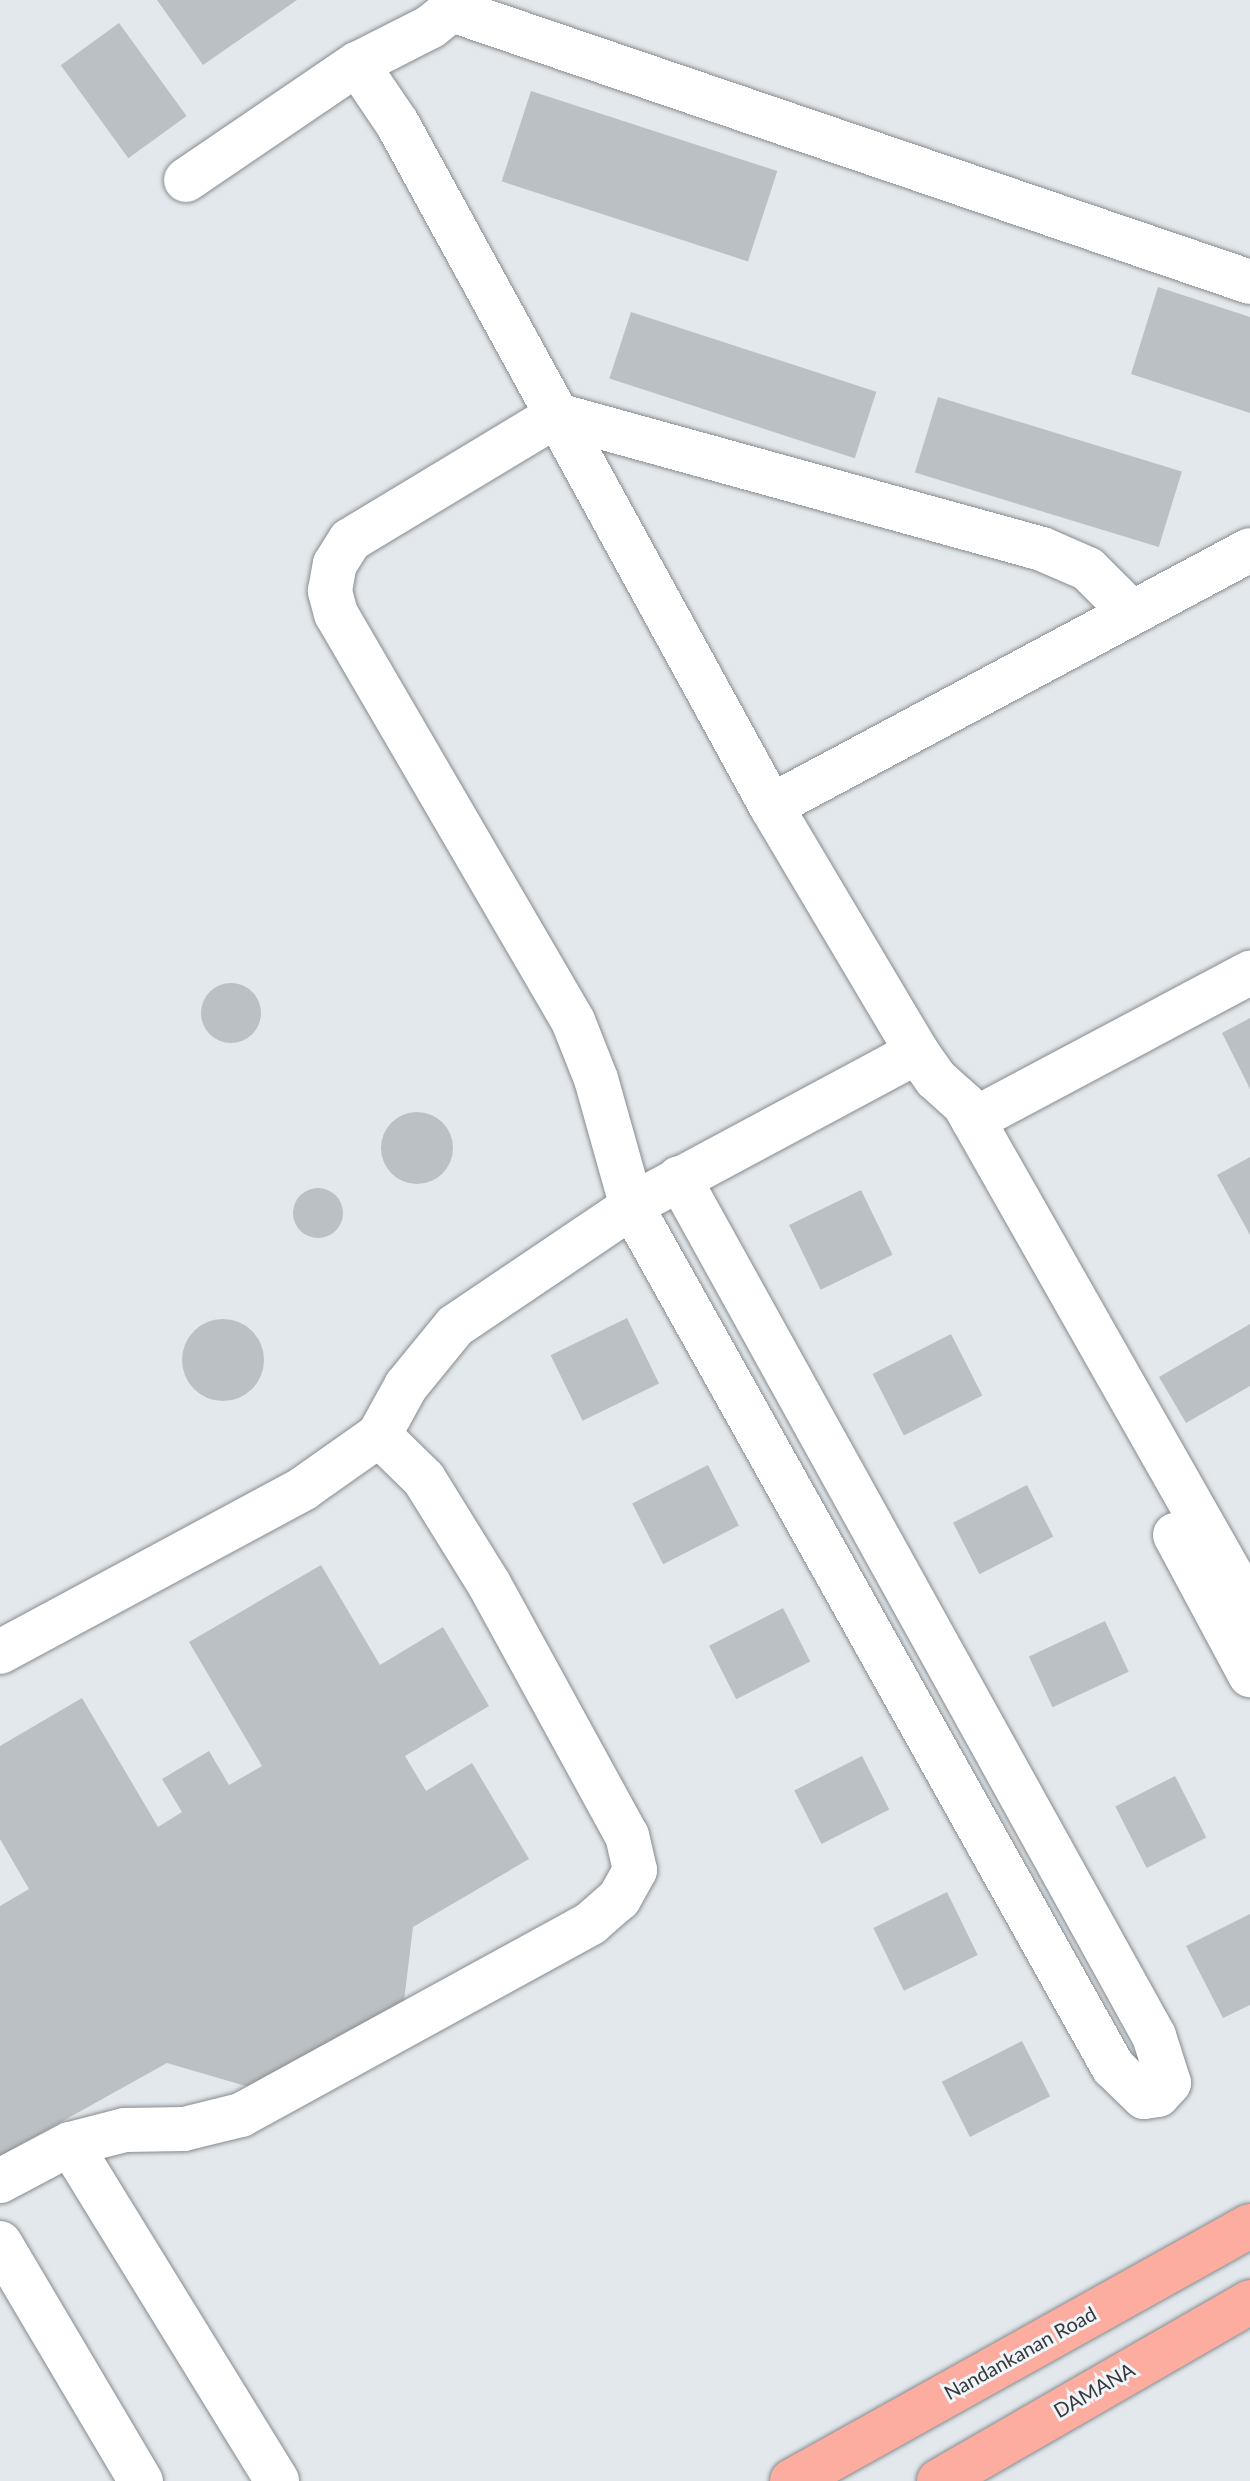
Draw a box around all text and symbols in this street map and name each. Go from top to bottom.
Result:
street label: Nandankanan Road [940,2301,1100,2405]
street label: DAMANA [1049,2357,1139,2423]

